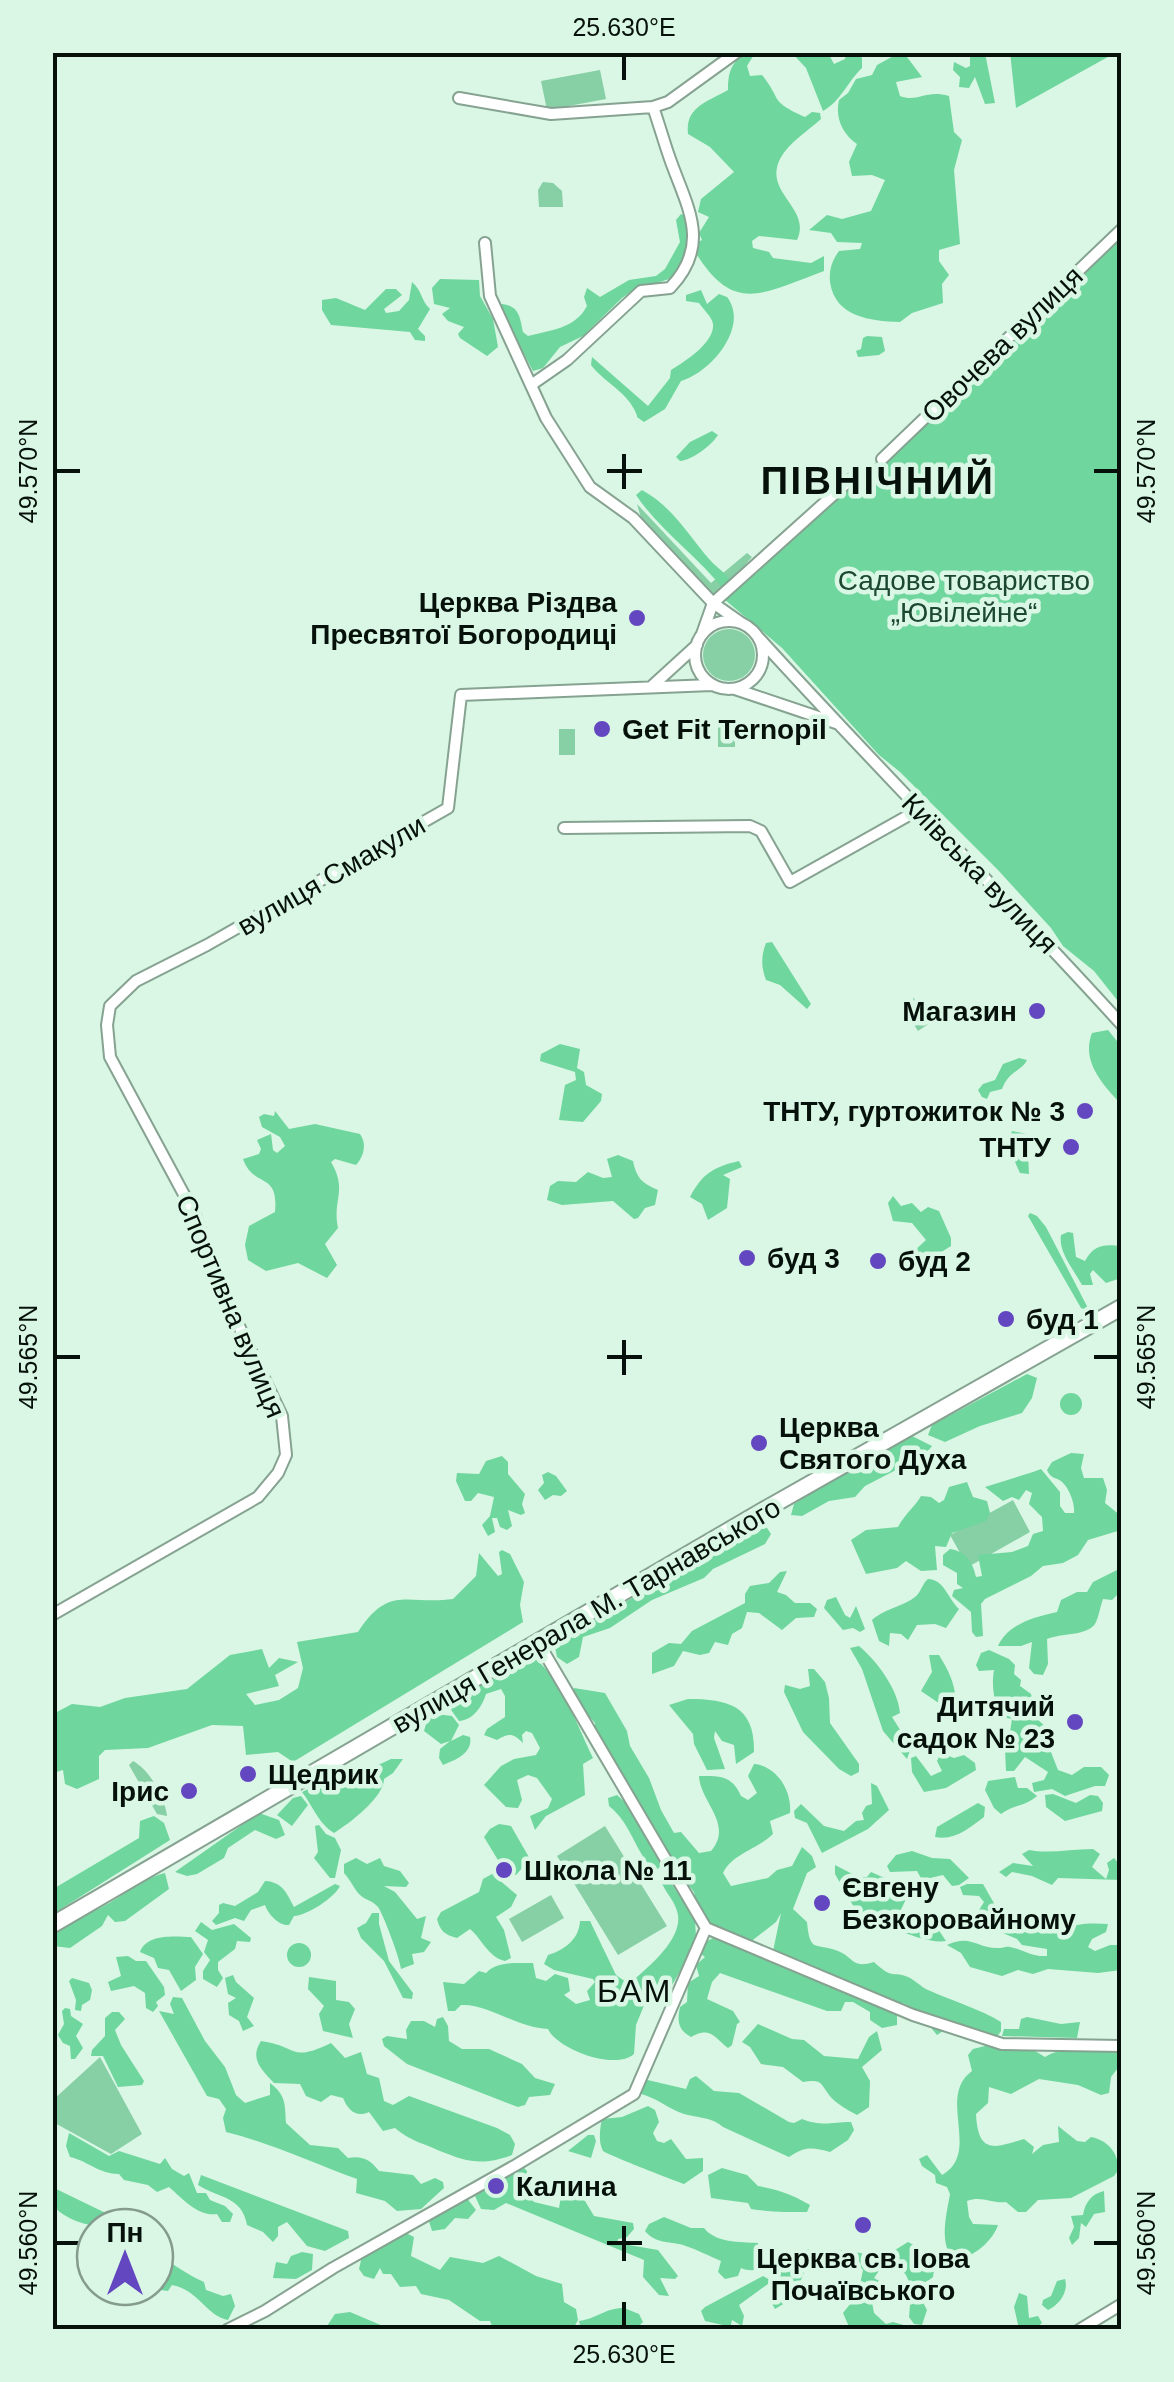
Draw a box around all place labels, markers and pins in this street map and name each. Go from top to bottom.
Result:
place label: Церква Різдва Пресвятої Богородиці [310,587,617,650]
marker: Церква Різдва Пресвятої Богородиці [626,607,648,629]
place label: Get Fit Ternopil [622,714,827,745]
marker: Get Fit Ternopil [591,718,613,740]
place label: Магазин [902,996,1017,1027]
marker: Магазин [1026,1000,1048,1022]
place label: ТНТУ, гуртожиток № 3 [763,1096,1065,1127]
marker: ТНТУ, гуртожиток № 3 [1074,1100,1096,1122]
place label: ТНТУ [979,1132,1052,1163]
marker: ТНТУ [1060,1136,1082,1158]
place label: буд 3 [767,1243,840,1274]
place label: буд 2 [898,1246,971,1277]
marker: буд 3 [736,1247,758,1269]
marker: буд 2 [867,1250,889,1272]
place label: буд 1 [1026,1304,1099,1335]
marker: буд 1 [995,1308,1017,1330]
place label: Церква Святого Духа [779,1412,967,1475]
marker: Церква Святого Духа [748,1432,770,1454]
place label: Дитячий садок № 23 [897,1691,1055,1754]
marker: Дитячий садок № 23 [1064,1711,1086,1733]
place label: Щедрик [268,1759,379,1790]
marker: Щедрик [237,1763,259,1785]
place label: Ірис [111,1776,169,1807]
marker: Ірис [178,1780,200,1802]
place label: Школа № 11 [524,1855,692,1886]
marker: Школа № 11 [493,1859,515,1881]
place label: Євгену Безкоровайному [842,1872,1076,1935]
marker: Євгену Безкоровайному [811,1892,833,1914]
place label: Калина [516,2171,617,2202]
marker: Калина [485,2175,507,2197]
marker: Церква св. Іова Почаївського [852,2214,874,2236]
place label: Церква св. Іова Почаївського [756,2243,970,2306]

